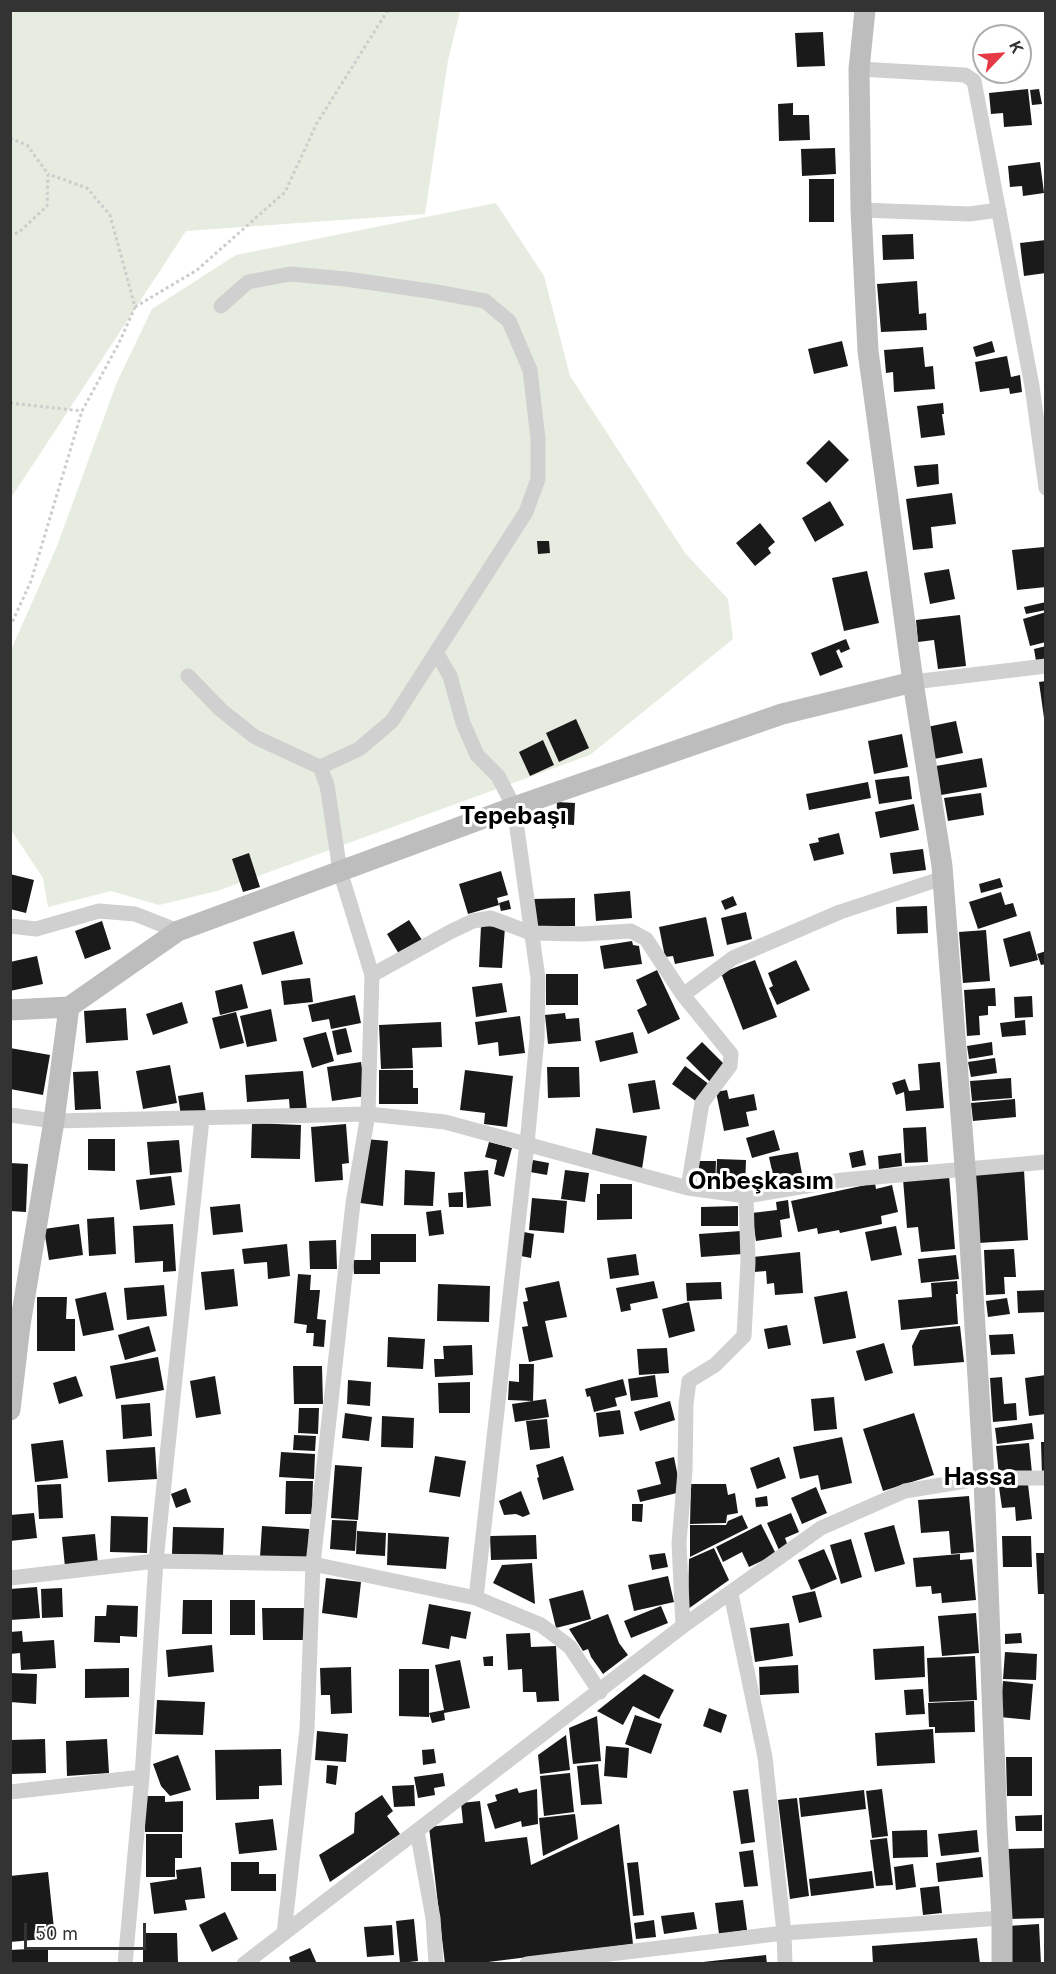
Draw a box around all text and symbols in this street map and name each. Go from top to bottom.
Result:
north arrow [972,24,1032,84]
text: K [1005,38,1028,57]
district label: Tepebaşı [459,803,567,831]
district label: Onbeşkasım [688,1168,834,1196]
district label: Hassa [944,1464,1016,1492]
scale bar [27,1911,148,1949]
text: 50 m [35,1923,78,1944]

